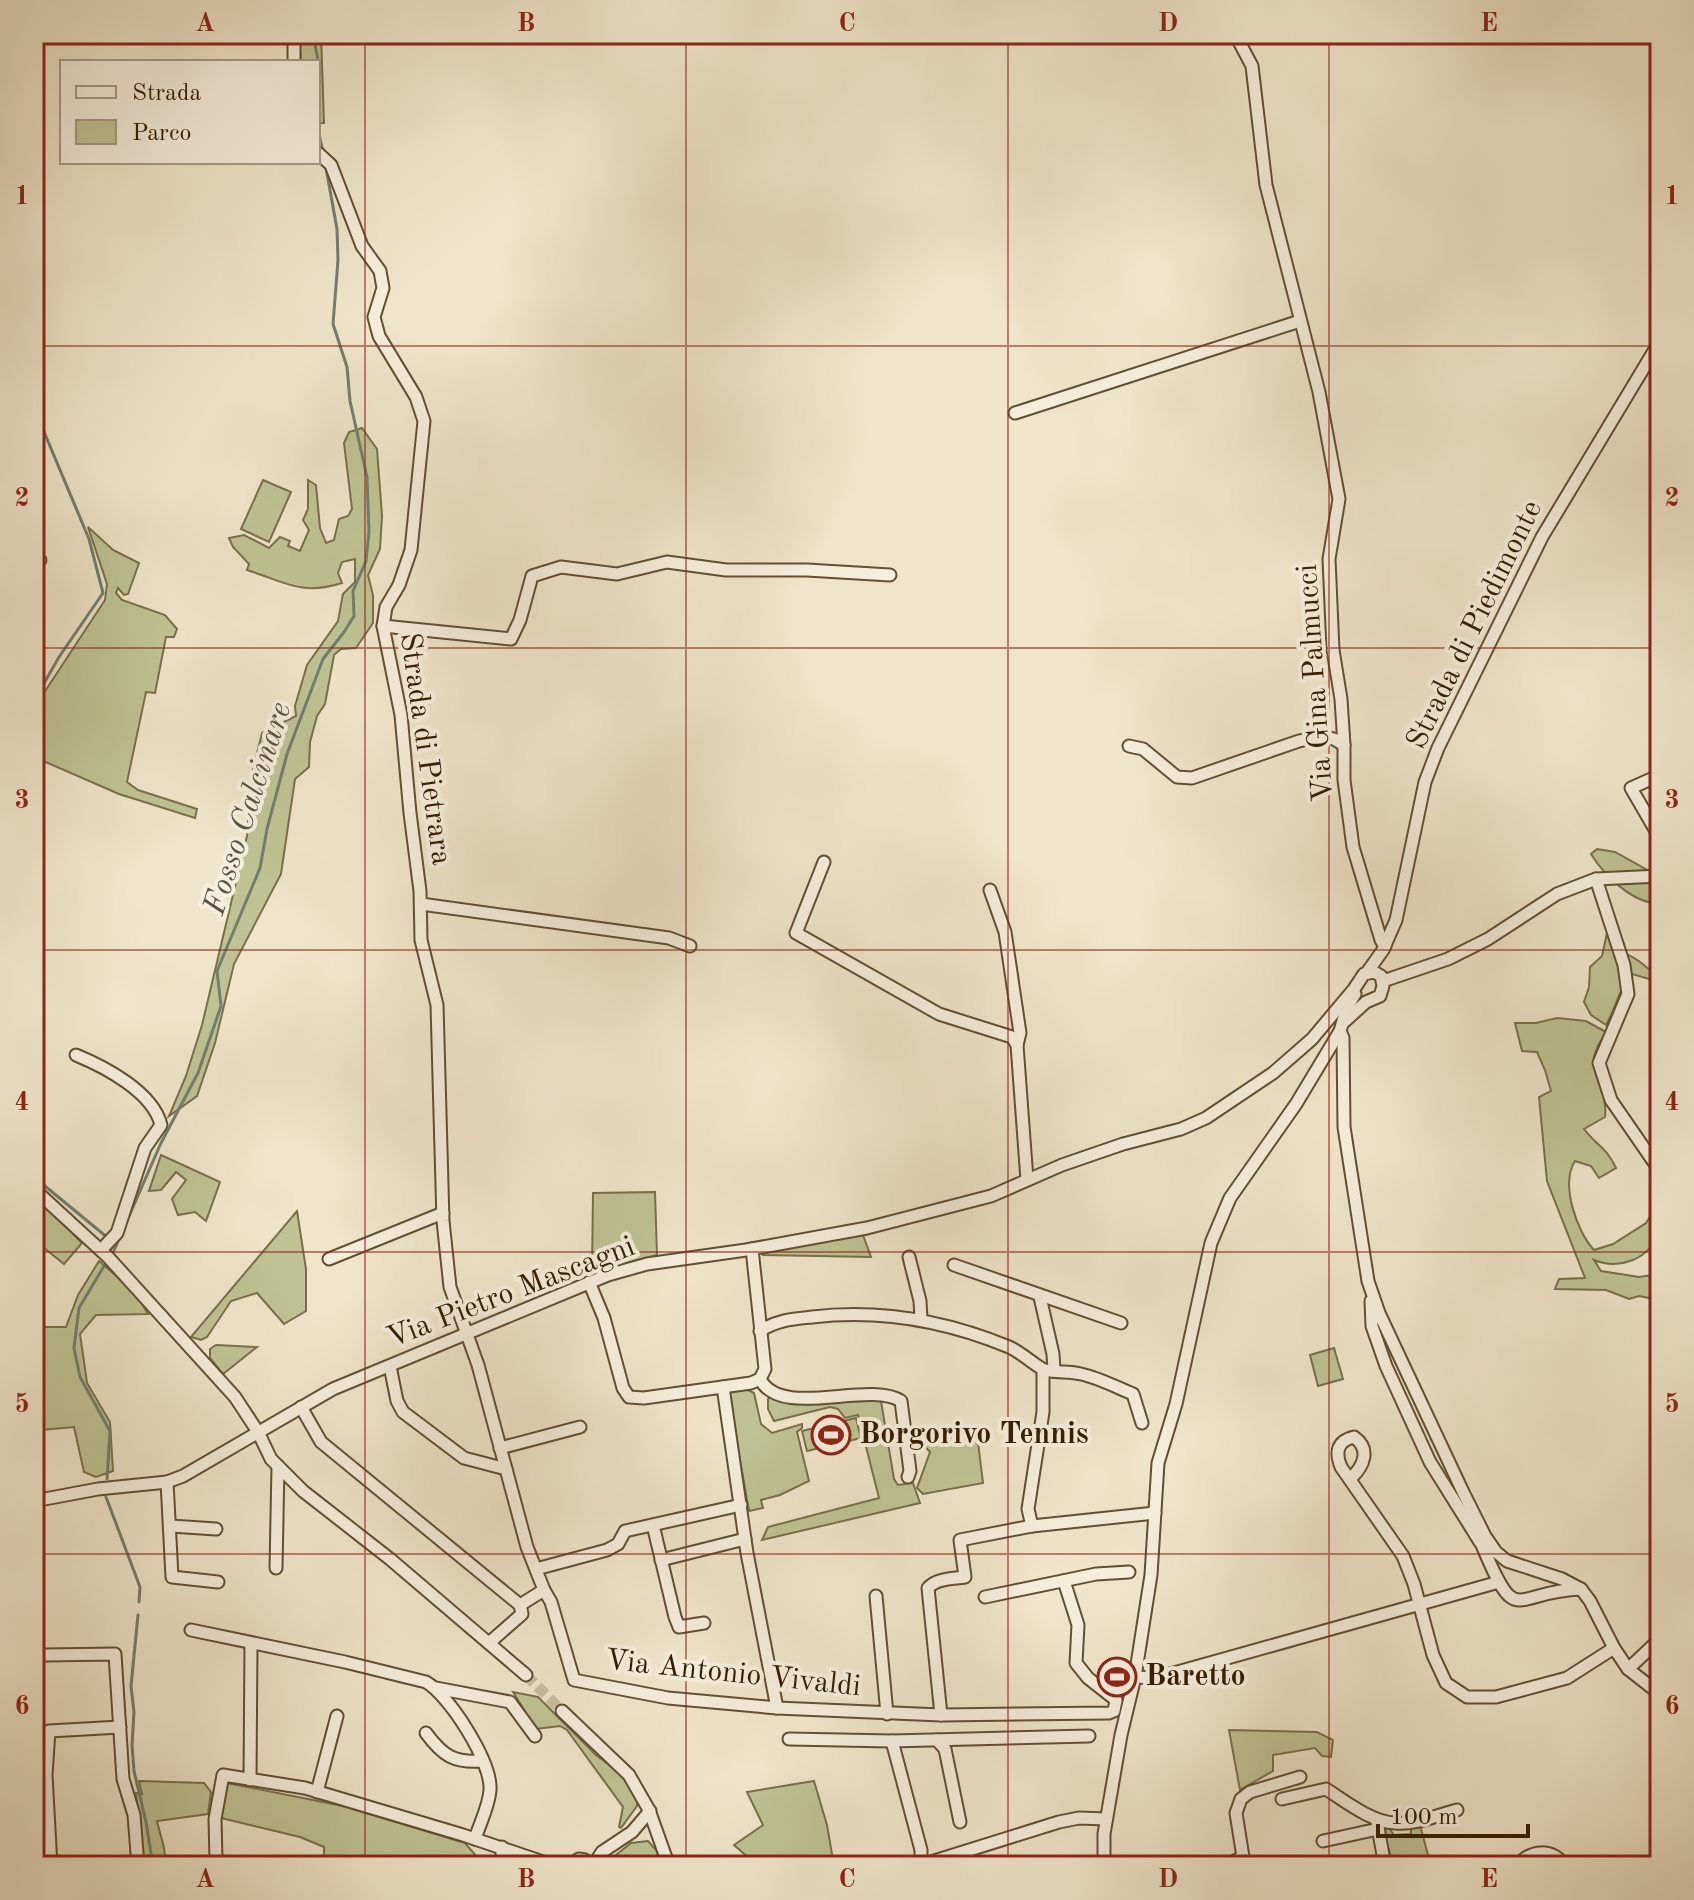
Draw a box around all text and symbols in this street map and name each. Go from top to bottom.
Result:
text: A [195,11,215,37]
text: B [517,11,535,37]
text: C [838,11,856,37]
text: D [1158,11,1178,37]
text: E [1480,11,1498,37]
legend [60,60,320,164]
text: Strada [132,82,202,106]
text: Parco [132,122,191,146]
text: 1 [14,184,30,210]
text: 1 [1664,184,1680,210]
text: 2 [14,486,30,512]
text: 2 [1664,486,1680,512]
street label: Strada di Piedimonte [1402,496,1548,754]
street label: Via Gina Palmucci [1293,563,1339,803]
street label: Strada di Pietrara [394,631,456,867]
water label: Fosso Calcinare [199,699,298,920]
text: 3 [14,788,30,814]
text: 3 [1664,788,1680,814]
text: 4 [14,1090,30,1116]
text: 4 [1664,1090,1680,1116]
street label: Via Pietro Mascagni [383,1232,639,1354]
text: 5 [14,1392,30,1418]
text: 5 [1664,1392,1680,1418]
sports icon: Borgorivo Tennis [810,1414,852,1456]
place label: Borgorivo Tennis [859,1420,1089,1450]
street label: Via Antonio Vivaldi [604,1646,862,1702]
sports icon: Baretto [1096,1656,1138,1698]
place label: Baretto [1145,1662,1246,1692]
text: 6 [14,1694,30,1720]
text: 6 [1664,1694,1680,1720]
scale bar [1378,1788,1528,1838]
text: 100 m [1390,1806,1458,1830]
text: A [195,1867,215,1893]
text: B [517,1867,535,1893]
text: C [838,1867,856,1893]
text: D [1158,1867,1178,1893]
text: E [1480,1867,1498,1893]

